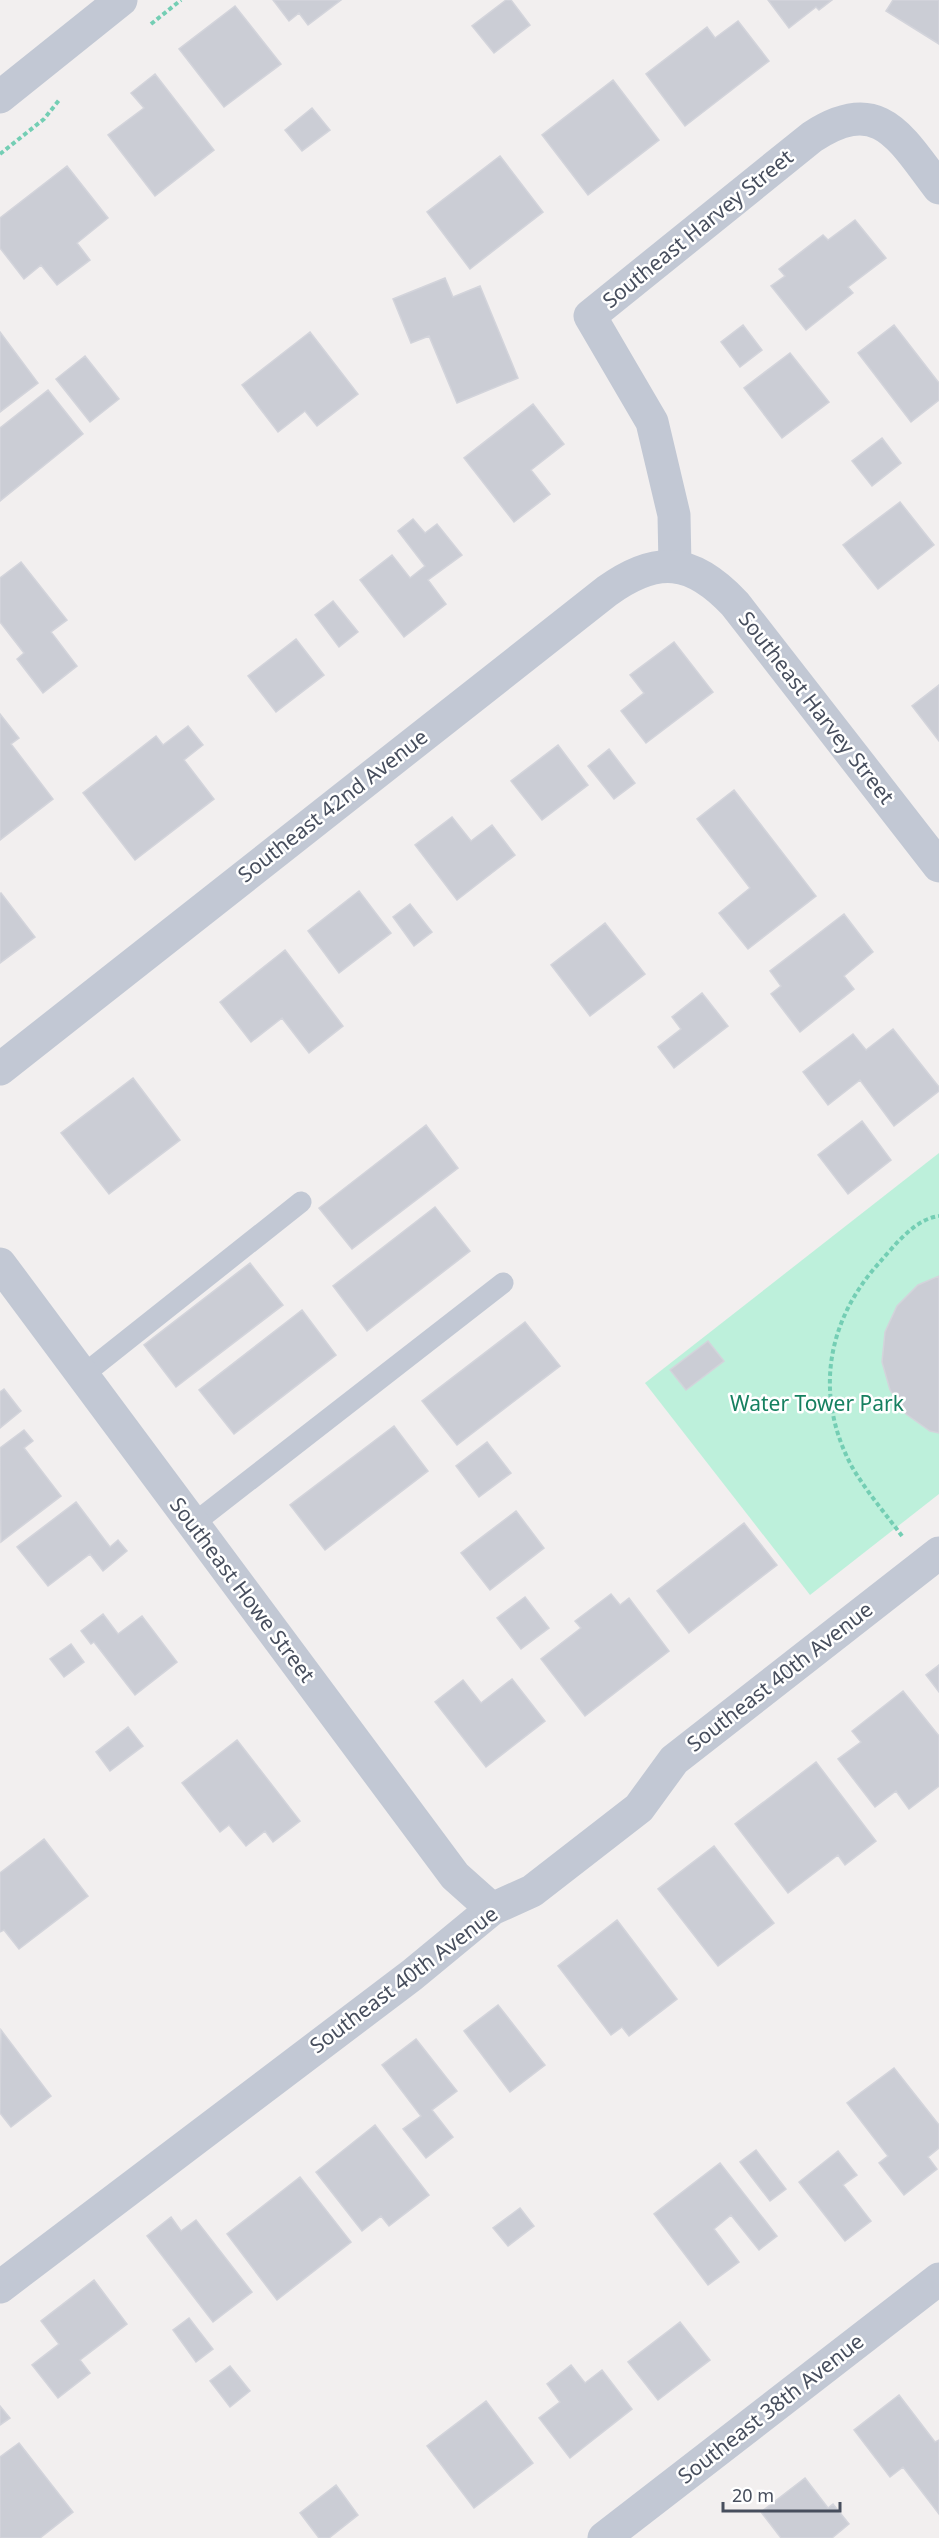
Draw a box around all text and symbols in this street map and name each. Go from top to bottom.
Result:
street label: Southeast Harvey Street [596,142,799,314]
street label: Southeast Harvey Street [733,605,901,810]
street label: Southeast 42nd Avenue [232,722,433,888]
park label: Water Tower Park [730,1389,905,1417]
street label: Southeast Howe Street [164,1491,322,1688]
street label: Southeast 40th Avenue [681,1595,878,1758]
street label: Southeast 40th Avenue [304,1899,503,2059]
street label: Southeast 38th Avenue [672,2327,869,2490]
scale bar [723,2475,840,2513]
text: 20 m [732,2483,774,2507]

